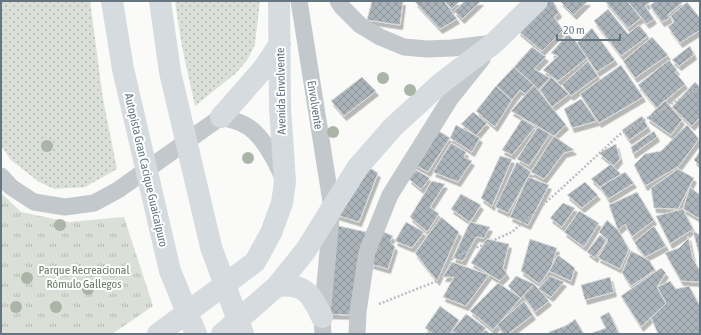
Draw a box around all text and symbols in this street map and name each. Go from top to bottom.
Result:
scale bar [557,16,620,42]
text: 20 m [563,23,585,37]
street label: Avenida Envolvente [273,47,289,135]
street label: Envolvente [304,80,326,130]
street label: Autopista Gran Cacique Guaicaipuro [121,92,171,249]
park label: Parque Recreacional Rómulo Gallegos [38,263,130,291]

